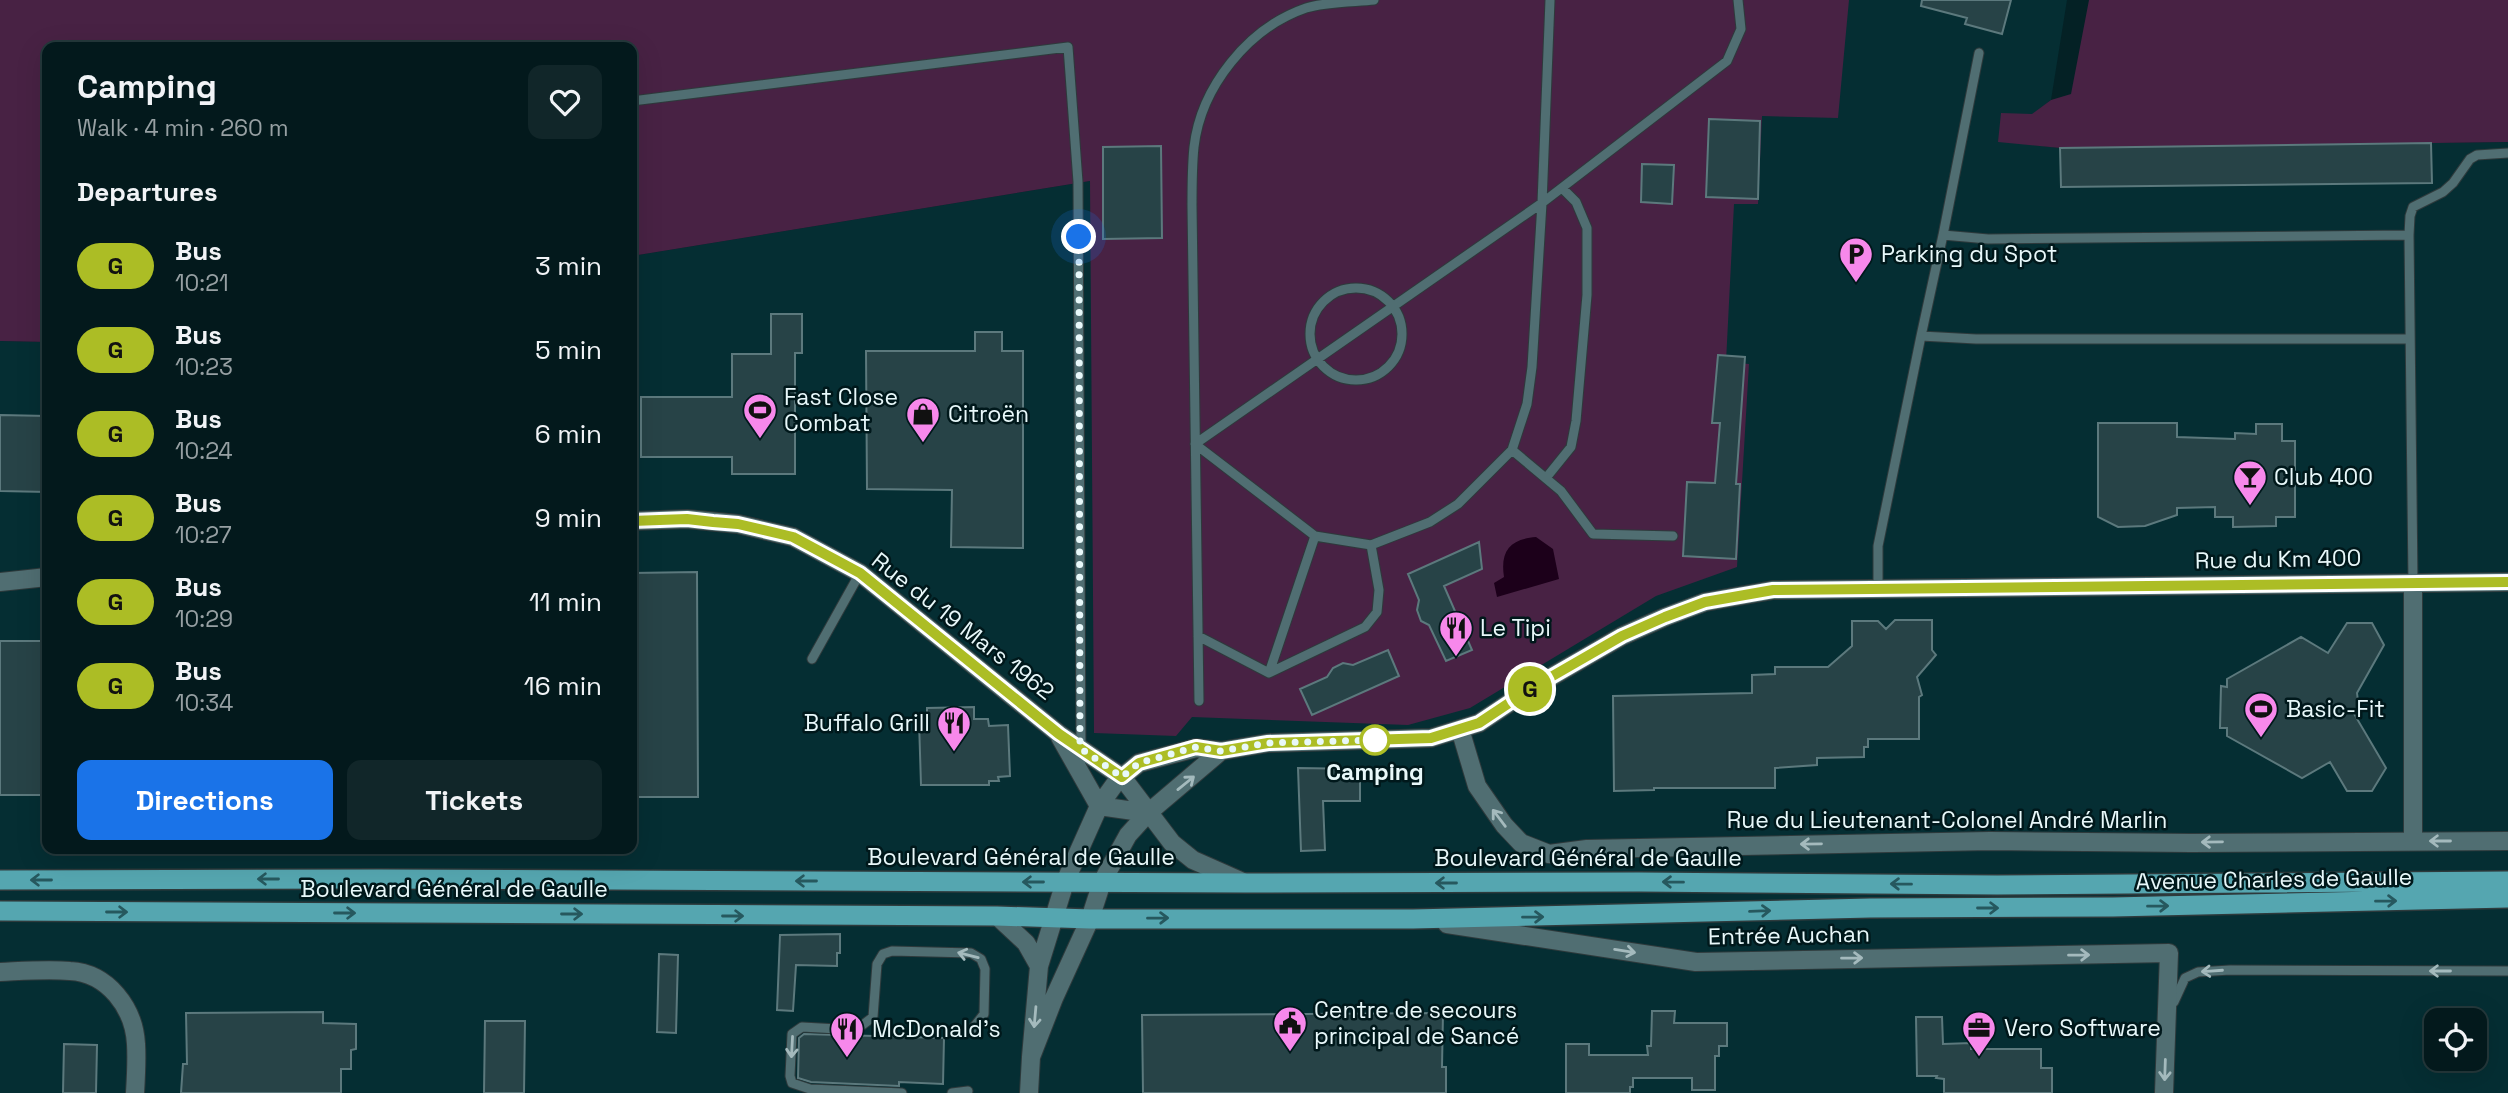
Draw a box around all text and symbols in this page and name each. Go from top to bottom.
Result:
button: heart [528,65,602,139]
text: Camping [77,66,217,108]
text: Walk · 4 min · 260 m [77,113,289,143]
text: Departures [77,175,218,209]
your location [1061,219,1096,254]
text: Bus [175,234,222,268]
parking icon: Parking du Spot [1837,235,1875,284]
place label: Parking du Spot [1881,239,2057,269]
text: 3 min [535,249,602,283]
text: G [108,250,123,281]
text: 10:21 [175,268,229,298]
text: Bus [175,318,222,352]
text: 5 min [535,333,602,367]
text: G [108,334,123,365]
text: 10:23 [175,352,233,382]
place label: Fast Close Combat [784,382,898,438]
sports icon: Fast Close Combat [741,391,779,440]
shop icon: Citroën [904,395,942,444]
place label: Citroën [948,399,1029,429]
text: Bus [175,402,222,436]
text: 6 min [535,417,602,451]
text: G [108,418,123,449]
text: 10:24 [175,436,233,466]
bar icon: Club 400 [2231,458,2269,507]
place label: Club 400 [2274,462,2373,492]
text: Bus [175,486,222,520]
text: 9 min [535,501,602,535]
text: G [108,502,123,533]
text: 10:27 [175,520,232,550]
street label: Rue du Km 400 [2195,543,2361,575]
street label: Rue du 19 Mars 1962 [866,545,1060,707]
text: Bus [175,570,222,604]
text: 11 min [529,585,602,619]
text: G [108,586,123,617]
text: 10:29 [175,604,233,634]
restaurant icon: Le Tipi [1437,609,1475,658]
place label: Le Tipi [1480,613,1551,643]
text: Bus [175,654,222,688]
line badge: G [1507,666,1553,712]
text: 16 min [524,669,602,703]
text: G [108,670,123,701]
text: G [1522,673,1538,704]
text: 10:34 [175,688,233,718]
sports icon: Basic-Fit [2242,690,2280,739]
place label: Basic-Fit [2286,694,2385,724]
restaurant icon: Buffalo Grill [935,704,973,753]
place label: Buffalo Grill [804,708,930,738]
marker: Camping [1360,725,1390,755]
place label: Camping [1326,757,1424,787]
button: Directions [77,760,333,840]
button: Tickets [347,760,602,840]
one-way arrow [1176,775,1194,791]
street label: Rue du Lieutenant-Colonel André Marlin [1727,805,2167,835]
one-way arrow [1492,809,1507,828]
one-way arrow [2429,834,2452,848]
one-way arrow [2201,835,2224,849]
one-way arrow [1800,838,1823,851]
street label: Boulevard Général de Gaulle [867,842,1175,872]
street label: Boulevard Général de Gaulle [1434,843,1742,873]
street label: Avenue Charles de Gaulle [2135,862,2413,896]
one-way arrow [257,872,280,886]
one-way arrow [30,873,53,887]
street label: Boulevard Général de Gaulle [300,874,608,904]
one-way arrow [795,874,818,888]
one-way arrow [1022,875,1045,889]
one-way arrow [1662,875,1685,889]
one-way arrow [1435,876,1458,890]
one-way arrow [1890,878,1913,891]
one-way arrow [2374,894,2397,908]
one-way arrow [2147,900,2170,913]
one-way arrow [1976,901,1999,915]
one-way arrow [105,905,128,919]
one-way arrow [1749,905,1772,918]
one-way arrow [333,907,356,920]
one-way arrow [560,908,583,921]
one-way arrow [721,909,744,923]
one-way arrow [1521,910,1544,924]
one-way arrow [1147,911,1170,925]
street label: Entrée Auchan [1708,919,1870,951]
one-way arrow [1613,945,1636,958]
one-way arrow [957,948,979,961]
one-way arrow [2068,948,2091,961]
one-way arrow [1840,951,1863,965]
one-way arrow [2429,964,2452,978]
one-way arrow [2202,965,2224,978]
place label: Centre de secours principal de Sancé [1314,995,1519,1051]
public building icon: Centre de secours principal de Sancé [1271,1004,1309,1053]
one-way arrow [1028,1005,1041,1028]
map controls [2424,1008,2487,1071]
button: locate [2424,1008,2487,1071]
office icon: Vero Software [1960,1009,1998,1058]
restaurant icon: McDonald's [828,1010,866,1059]
place label: Vero Software [2004,1013,2161,1043]
place label: McDonald's [872,1014,1001,1044]
one-way arrow [785,1036,798,1059]
one-way arrow [2158,1058,2171,1081]

